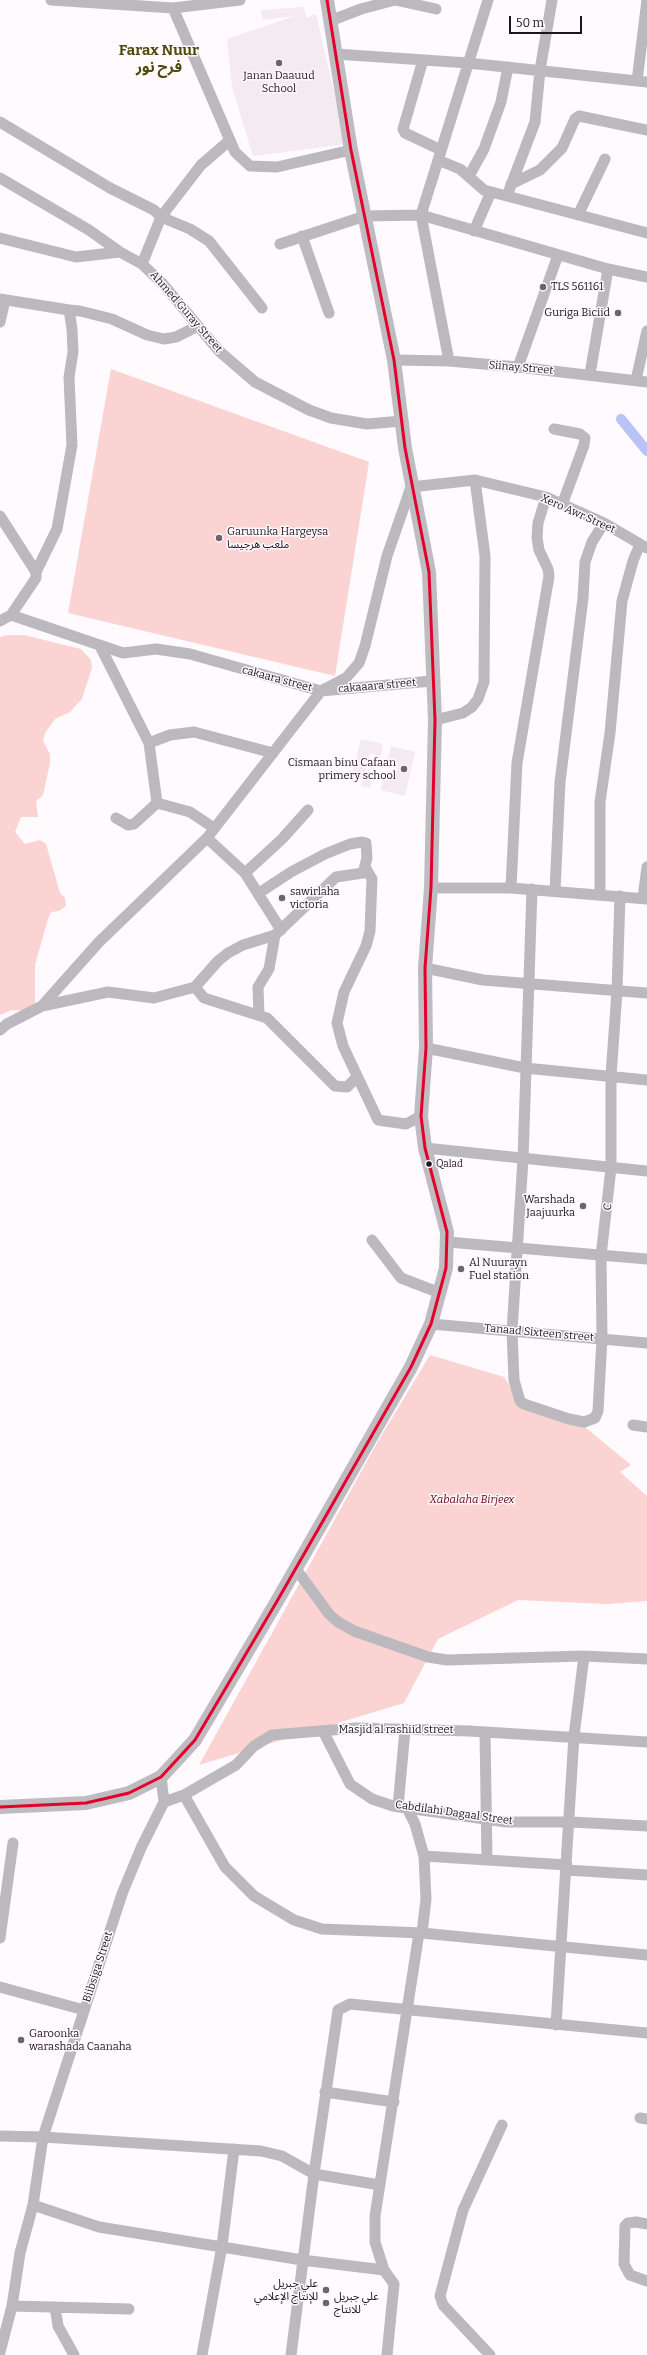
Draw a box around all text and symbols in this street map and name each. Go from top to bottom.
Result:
scale bar [511,8,584,34]
text: 50 m [516,16,544,30]
district label: Farax Nuur فرح نور [119,42,199,77]
marker: Janan Daauud School [274,58,284,68]
place label: Janan Daauud School [243,69,315,95]
street label: Ahmed Guray Street [147,269,225,355]
place label: TLS 561161 [551,280,604,294]
marker: TLS 561161 [538,282,548,292]
place label: Guriga Biciid [544,306,610,320]
marker: Guriga Biciid [613,308,623,318]
street label: Siinay Street [488,359,554,377]
street label: Xero Awr Street [539,492,617,536]
place label: Garuunka Hargeysa ملعب هرجيسا [227,525,328,551]
marker: Garuunka Hargeysa ملعب هرجيسا [214,533,224,543]
street label: cakaara street [241,663,313,695]
street label: cakaaara street [338,676,416,696]
place label: Cismaan binu Cafaan primery school [288,756,396,782]
marker: Cismaan binu Cafaan primery school [399,764,409,774]
place label: sawirlaha victoria [290,885,340,911]
marker: sawirlaha victoria [277,893,287,903]
place label: Qalad [436,1158,463,1170]
marker: Qalad [424,1159,434,1169]
place label: Warshada Jaajuurka [523,1193,575,1219]
marker: Warshada Jaajuurka [578,1201,588,1211]
street label: C [601,1203,615,1211]
place label: Al Nuurayn Fuel station [469,1256,529,1282]
marker: Al Nuurayn Fuel station [456,1264,466,1274]
street label: Tanaad Sixteen street [484,1322,594,1344]
park label: Xabalaha Birjeex [430,1493,514,1507]
street label: Masjid al rashiid street [338,1723,454,1737]
street label: Cabdilahi Dagaal Street [394,1798,514,1828]
street label: Biibsiga Street [80,1930,116,2004]
place label: Garoonka warashada Caanaha [29,2027,132,2053]
marker: Garoonka warashada Caanaha [16,2035,26,2045]
place label: علي جبريل للإنتاج الإعلامي [254,2277,318,2303]
marker: علي جبريل للإنتاج الإعلامي [321,2285,331,2295]
place label: علي جبريل للانتاج [334,2290,379,2316]
marker: علي جبريل للانتاج [321,2298,331,2308]

